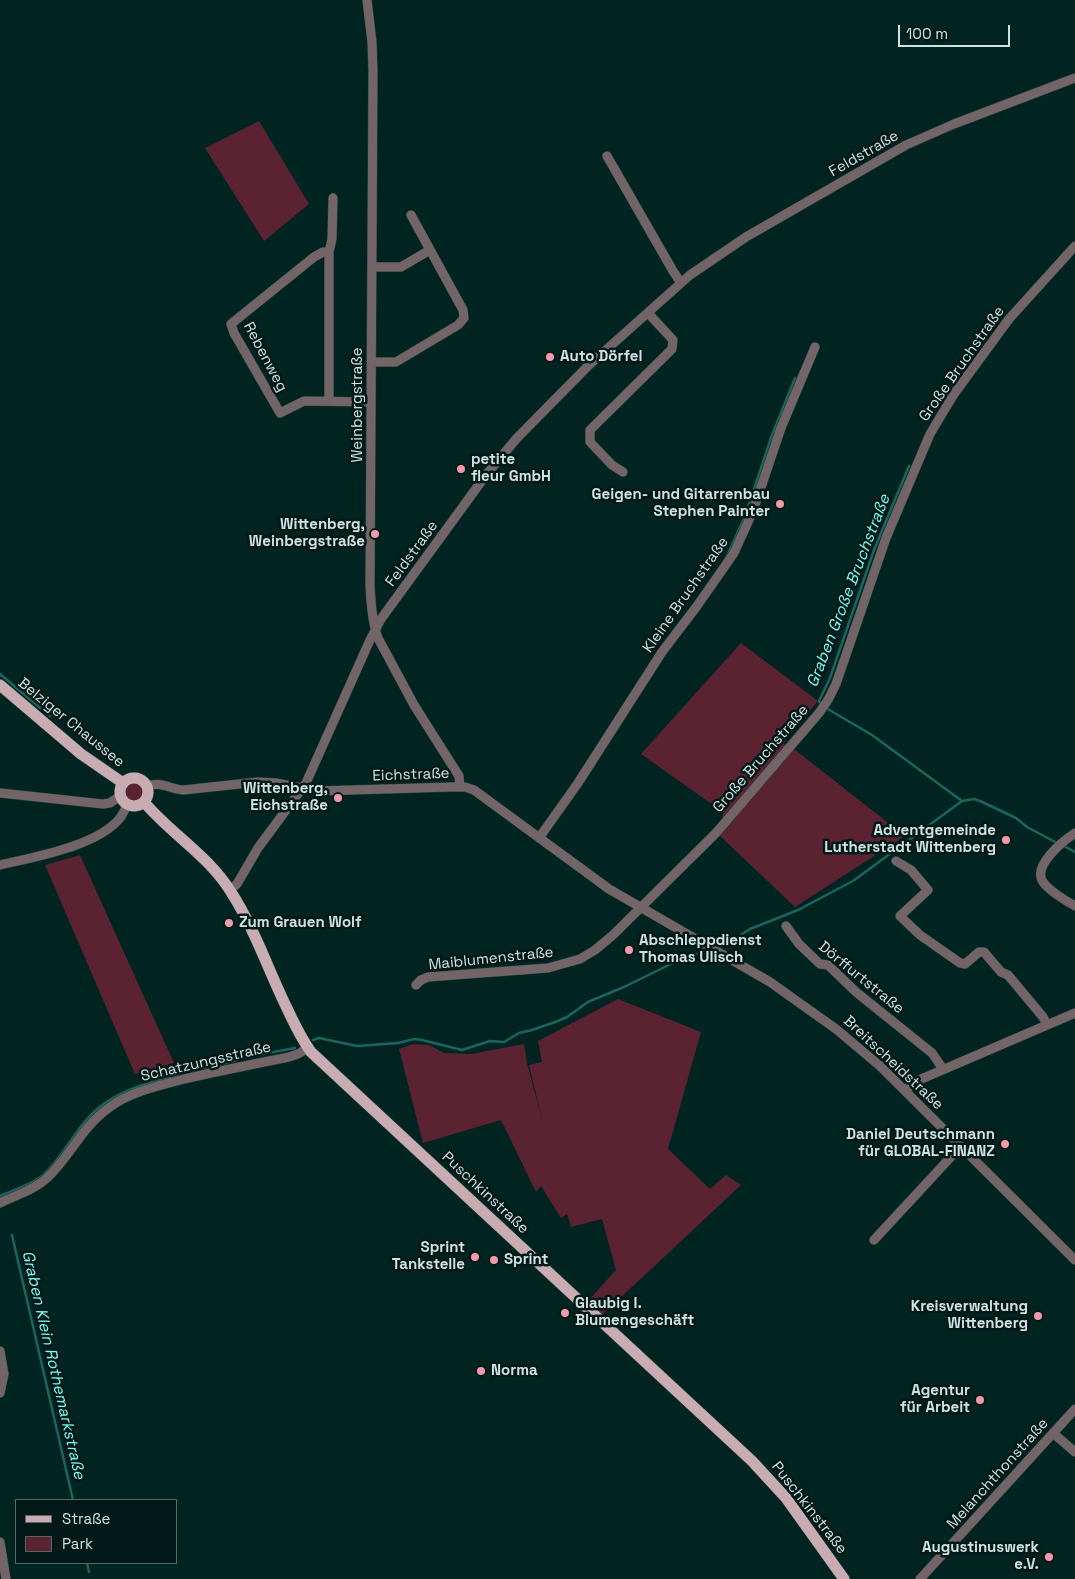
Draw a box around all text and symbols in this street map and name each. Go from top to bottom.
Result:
scale bar [900,15,1012,47]
text: 100 m [906,24,948,43]
street label: Feldstraße [826,127,902,181]
street label: Große Bruchstraße [915,303,1009,425]
street label: Rebenweg [239,319,291,395]
street label: Weinbergstraße [349,347,367,463]
place label: Auto Dörfel [560,348,642,366]
marker: Auto Dörfel [544,351,556,363]
place label: petite fleur GmbH [471,451,551,486]
marker: petite fleur GmbH [455,463,467,475]
place label: Geigen- und Gitarrenbau Stephen Painter [592,486,770,521]
water label: Graben Große Bruchstraße [803,492,895,690]
marker: Geigen- und Gitarrenbau Stephen Painter [774,498,786,510]
place label: Wittenberg, Weinbergstraße [249,516,365,551]
street label: Feldstraße [382,517,442,591]
marker: Wittenberg, Weinbergstraße [369,528,381,540]
street label: Kleine Bruchstraße [639,534,733,656]
street label: Belziger Chaussee [14,674,128,772]
street label: Große Bruchstraße [709,702,813,816]
street label: Eichstraße [372,765,450,785]
place label: Wittenberg, Eichstraße [243,780,328,815]
marker: Wittenberg, Eichstraße [332,792,344,804]
place label: Adventgemeinde Lutherstadt Wittenberg [824,822,996,857]
marker: Adventgemeinde Lutherstadt Wittenberg [1000,834,1012,846]
place label: Zum Grauen Wolf [239,914,362,932]
marker: Zum Grauen Wolf [223,917,235,929]
place label: Abschleppdienst Thomas Ulisch [639,932,762,967]
street label: Dörffurtstraße [815,938,907,1018]
street label: Maiblumenstraße [428,943,554,975]
marker: Abschleppdienst Thomas Ulisch [623,944,635,956]
street label: Breitscheidstraße [839,1012,947,1114]
street label: Schatzungsstraße [139,1038,273,1086]
place label: Daniel Deutschmann für GLOBAL-FINANZ [846,1126,995,1161]
marker: Daniel Deutschmann für GLOBAL-FINANZ [999,1138,1011,1150]
street label: Puschkinstraße [438,1148,532,1238]
place label: Sprint Tankstelle [392,1239,465,1274]
water label: Graben Klein Rothemarkstraße [17,1249,89,1481]
marker: Sprint Tankstelle [469,1251,481,1263]
place label: Sprint [504,1251,548,1269]
marker: Sprint [488,1254,500,1266]
place label: Glaubig I. Blumengeschäft [575,1295,694,1330]
place label: Kreisverwaltung Wittenberg [911,1298,1028,1333]
marker: Glaubig I. Blumengeschäft [559,1307,571,1319]
marker: Kreisverwaltung Wittenberg [1032,1310,1044,1322]
place label: Norma [491,1362,538,1380]
marker: Norma [475,1365,487,1377]
place label: Agentur für Arbeit [900,1382,970,1417]
marker: Agentur für Arbeit [974,1394,986,1406]
street label: Melanchthonstraße [944,1415,1052,1533]
street label: Puschkinstraße [767,1458,851,1558]
legend [15,1499,178,1564]
text: Straße [62,1509,110,1528]
text: Park [62,1534,93,1553]
place label: Augustinuswerk e.V. [922,1539,1039,1574]
marker: Augustinuswerk e.V. [1043,1551,1055,1563]

